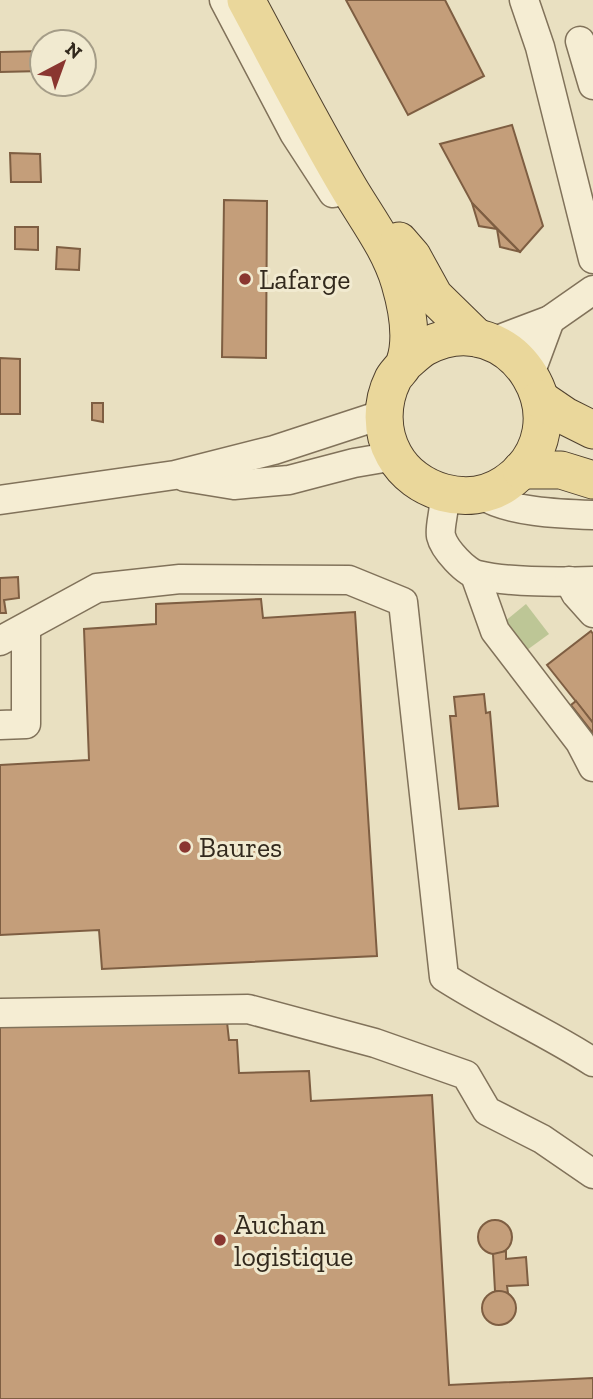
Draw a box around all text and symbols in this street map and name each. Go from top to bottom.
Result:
north arrow [28,28,98,98]
text: N [61,37,87,64]
place label: Lafarge [259,263,351,296]
marker: Lafarge [237,271,253,287]
place label: Baures [199,831,282,864]
marker: Baures [177,839,193,855]
place label: Auchan logistique [234,1208,353,1273]
marker: Auchan logistique [212,1232,228,1248]

